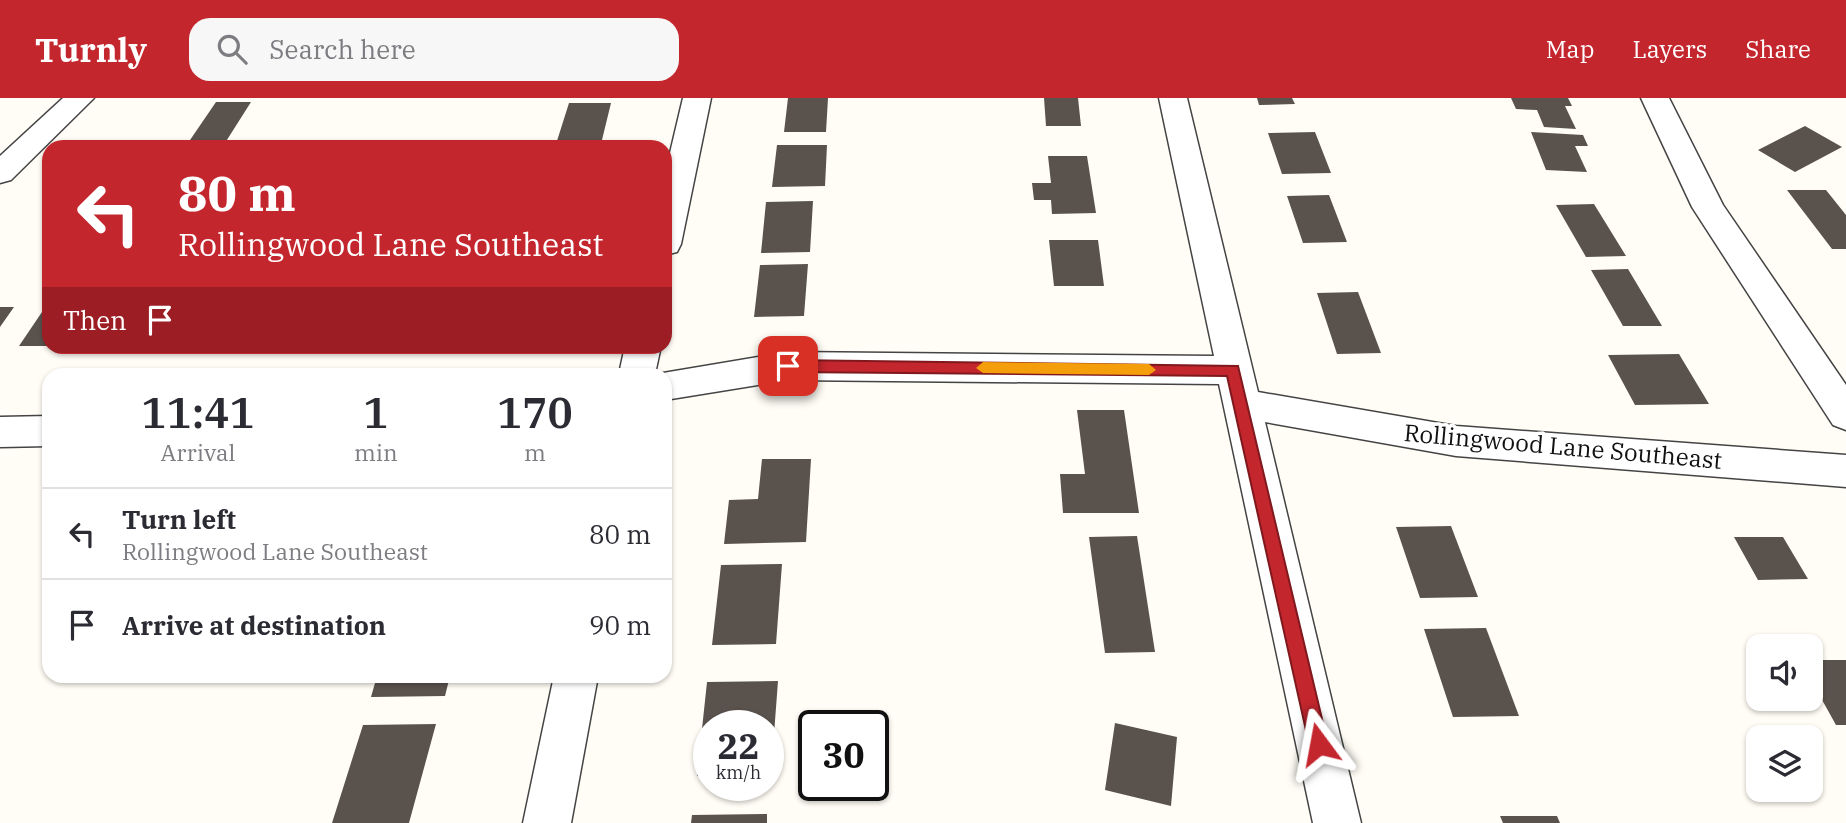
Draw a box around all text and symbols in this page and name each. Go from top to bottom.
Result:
search box [189,18,679,81]
text: Turnly [35,28,147,71]
icon: search [213,30,251,68]
text: Search here [269,32,416,66]
text: Map [1546,33,1594,65]
text: Layers [1632,33,1707,65]
text: Share [1745,33,1811,65]
text: 80 m [178,161,296,224]
icon: left [63,168,154,259]
text: Rollingwood Lane Southeast [178,223,604,265]
icon: arrive [141,301,179,339]
text: Then [63,303,127,337]
pin [758,336,818,396]
icon: arrive [769,347,807,385]
text: 11:41 [141,385,255,440]
text: 1 [363,385,388,440]
text: 170 [497,385,573,440]
street label: Rollingwood Lane Southeast [1403,416,1723,476]
text: Arrival [161,437,235,467]
text: min [354,437,398,467]
text: m [524,437,546,467]
text: Turn left [122,502,236,536]
icon: left [63,515,101,553]
text: 80 m [589,517,651,551]
text: Rollingwood Lane Southeast [122,536,428,566]
icon: arrive [63,606,101,644]
text: Arrive at destination [122,608,386,642]
text: 90 m [589,608,651,642]
map controls [1746,634,1823,802]
button: sound [1746,634,1823,711]
position arrow [1282,707,1356,781]
speed limit sign: 30 [798,710,889,801]
text: 22 [717,723,760,769]
button: layers [1746,725,1823,802]
text: km/h [716,761,761,784]

